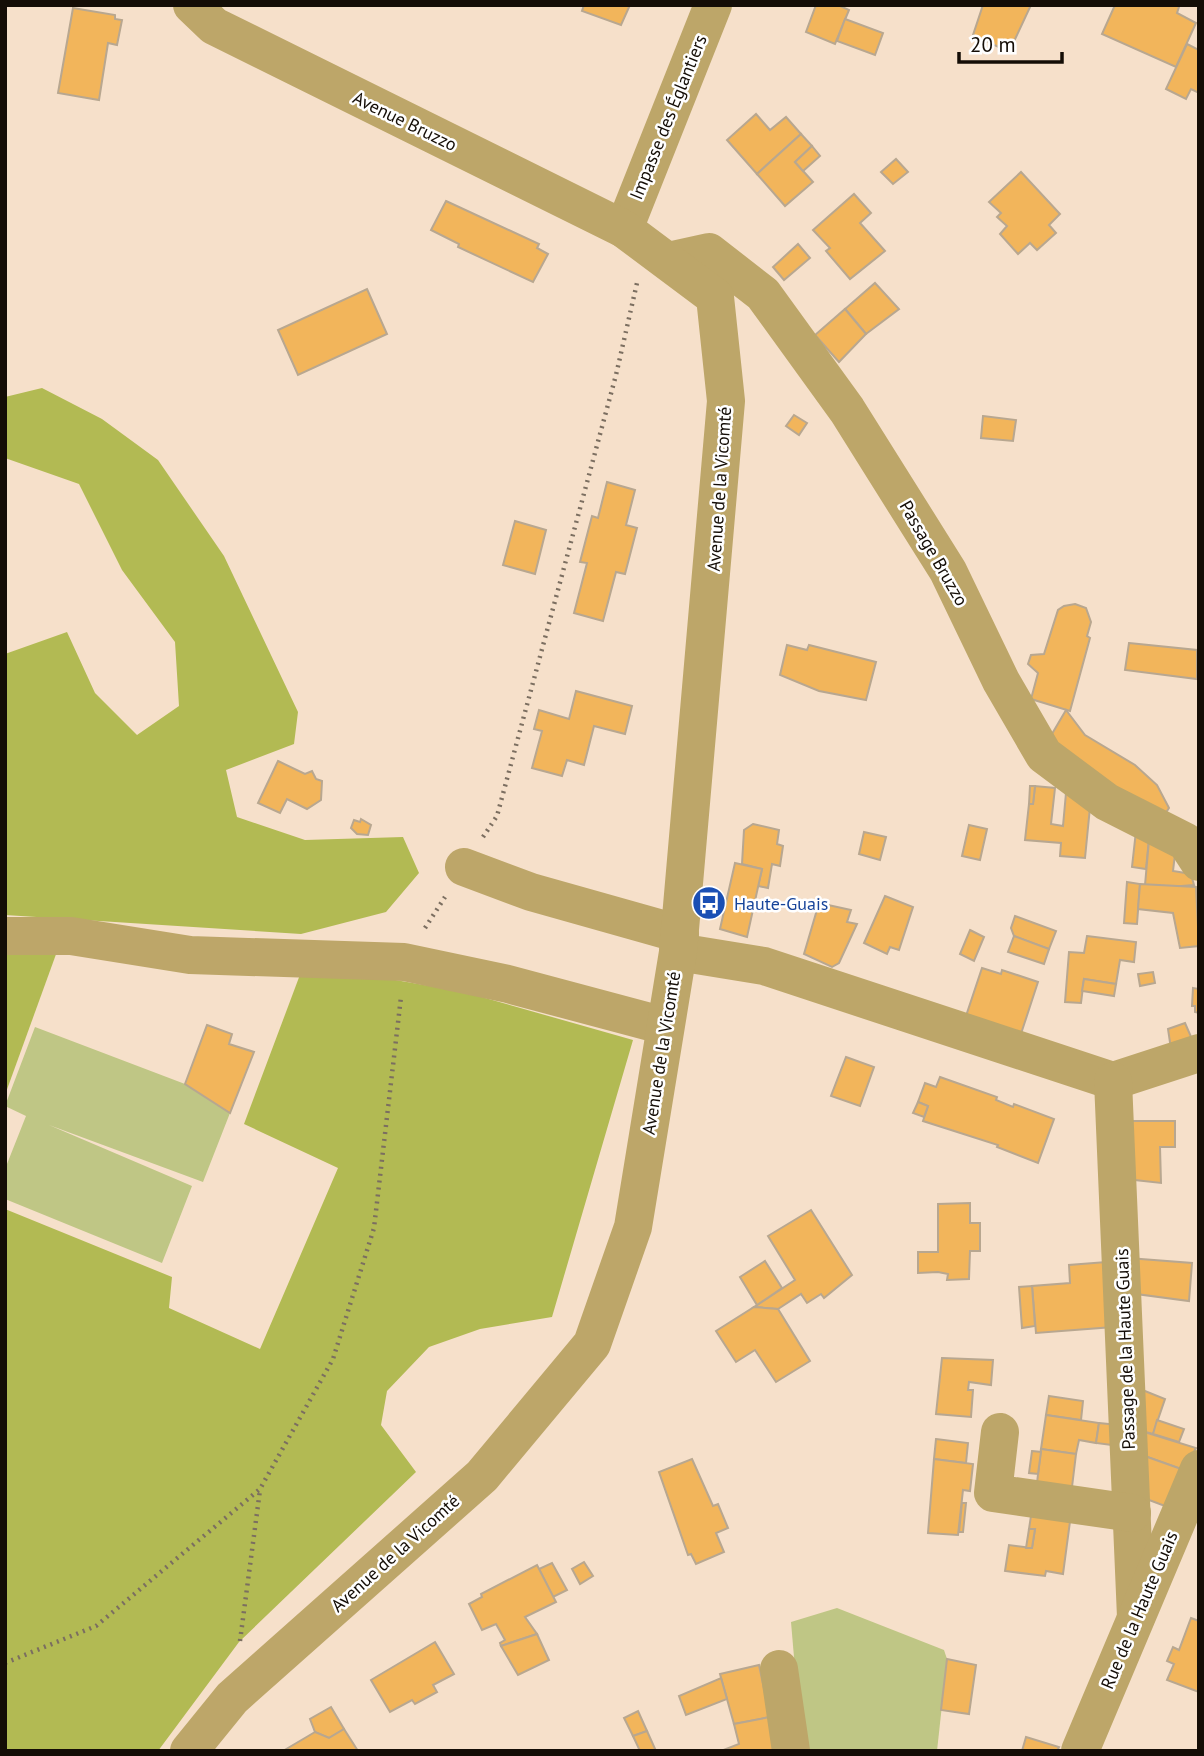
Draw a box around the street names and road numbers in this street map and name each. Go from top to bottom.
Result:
street label: Impasse des Églantiers [624,31,712,203]
street label: Avenue Bruzzo [349,86,461,156]
street label: Avenue de la Vicomté [702,406,736,572]
street label: Passage Bruzzo [895,496,973,610]
street label: Avenue de la Vicomté [637,970,685,1136]
street label: Passage de la Haute Guais [1110,1248,1140,1450]
street label: Avenue de la Vicomté [326,1489,464,1617]
street label: Rue de la Haute Guais [1095,1528,1183,1692]

